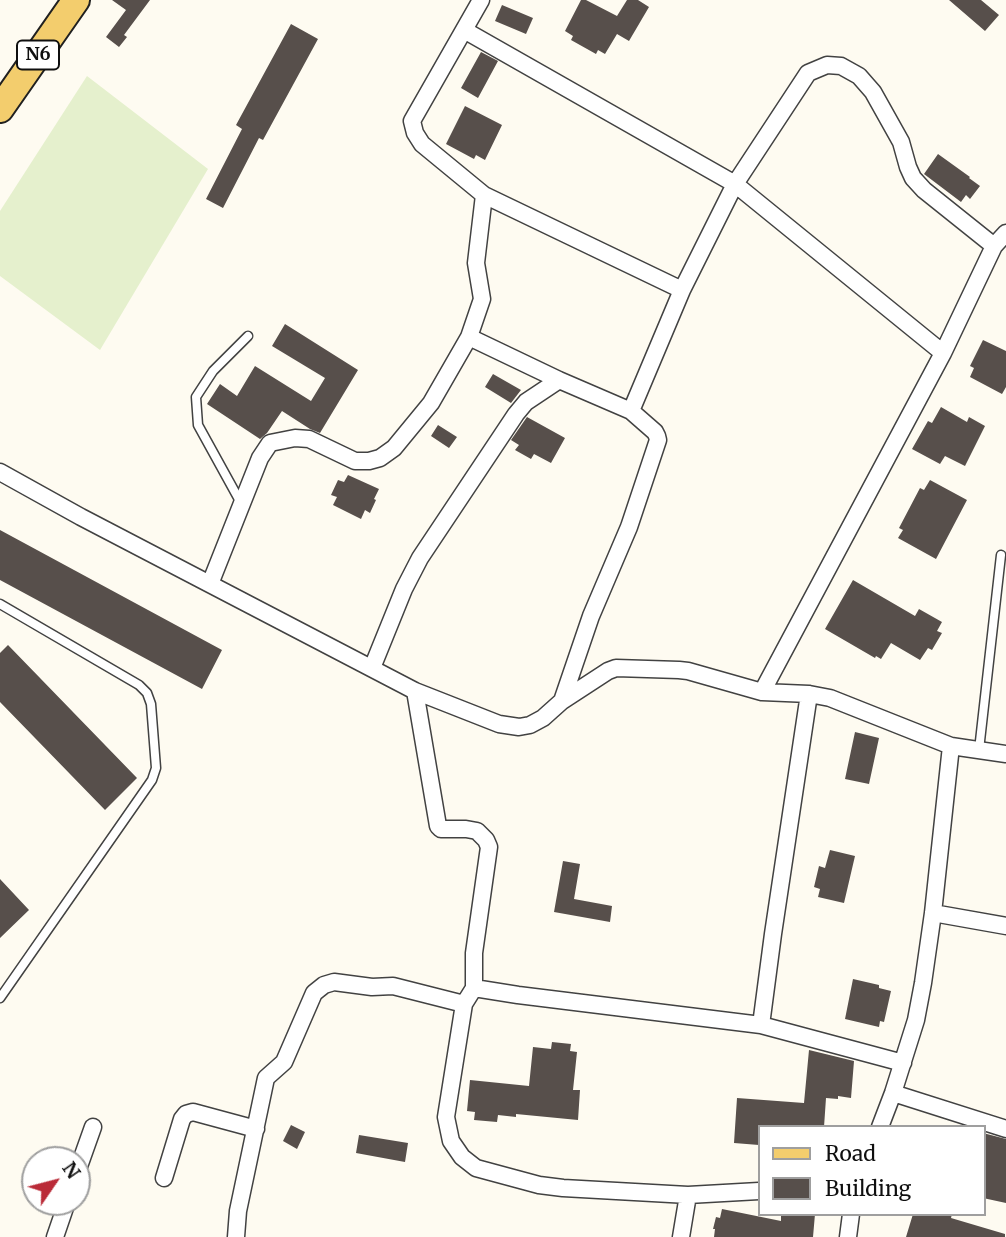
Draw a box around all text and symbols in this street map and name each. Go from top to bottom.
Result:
road number: N6 [17,40,59,70]
legend [758,1125,985,1216]
text: Road [825,1140,876,1167]
north arrow [21,1146,91,1216]
text: N [57,1157,86,1183]
text: Building [825,1175,911,1202]

